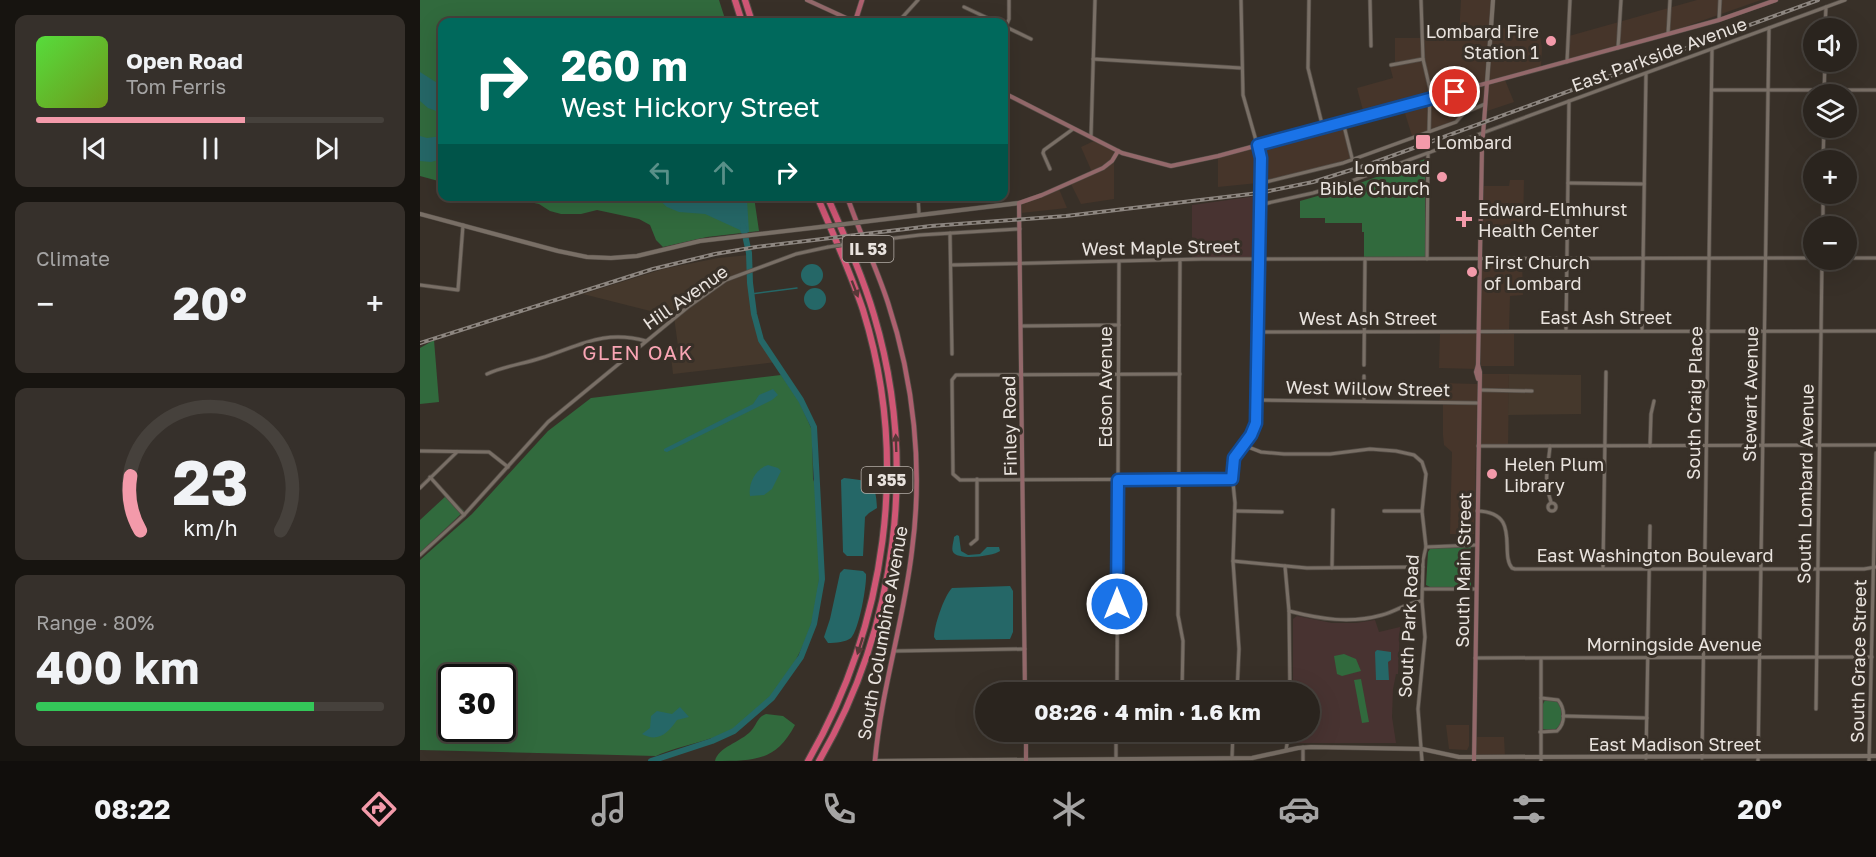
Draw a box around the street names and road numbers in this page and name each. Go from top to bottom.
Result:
street label: East Parkside Avenue [1568,12,1750,96]
street label: West Maple Street [1081,235,1241,259]
road number: IL 53 [842,236,894,262]
street label: Hill Avenue [639,260,731,334]
street label: East Ash Street [1540,306,1672,328]
street label: West Ash Street [1299,307,1437,329]
street label: Edson Avenue [1094,326,1116,448]
street label: South Craig Place [1682,326,1706,480]
street label: Stewart Avenue [1738,326,1762,462]
street label: Finley Road [997,375,1021,477]
street label: West Willow Street [1285,376,1451,400]
street label: South Lombard Avenue [1792,384,1818,584]
road number: I 355 [862,467,912,493]
street label: South Main Street [1451,492,1475,648]
street label: South Columbine Avenue [852,524,912,742]
street label: East Washington Boulevard [1536,544,1774,566]
street label: South Park Road [1393,554,1423,698]
street label: South Grace Street [1846,579,1870,743]
street label: Morningside Avenue [1586,633,1762,655]
street label: East Madison Street [1589,733,1761,755]

